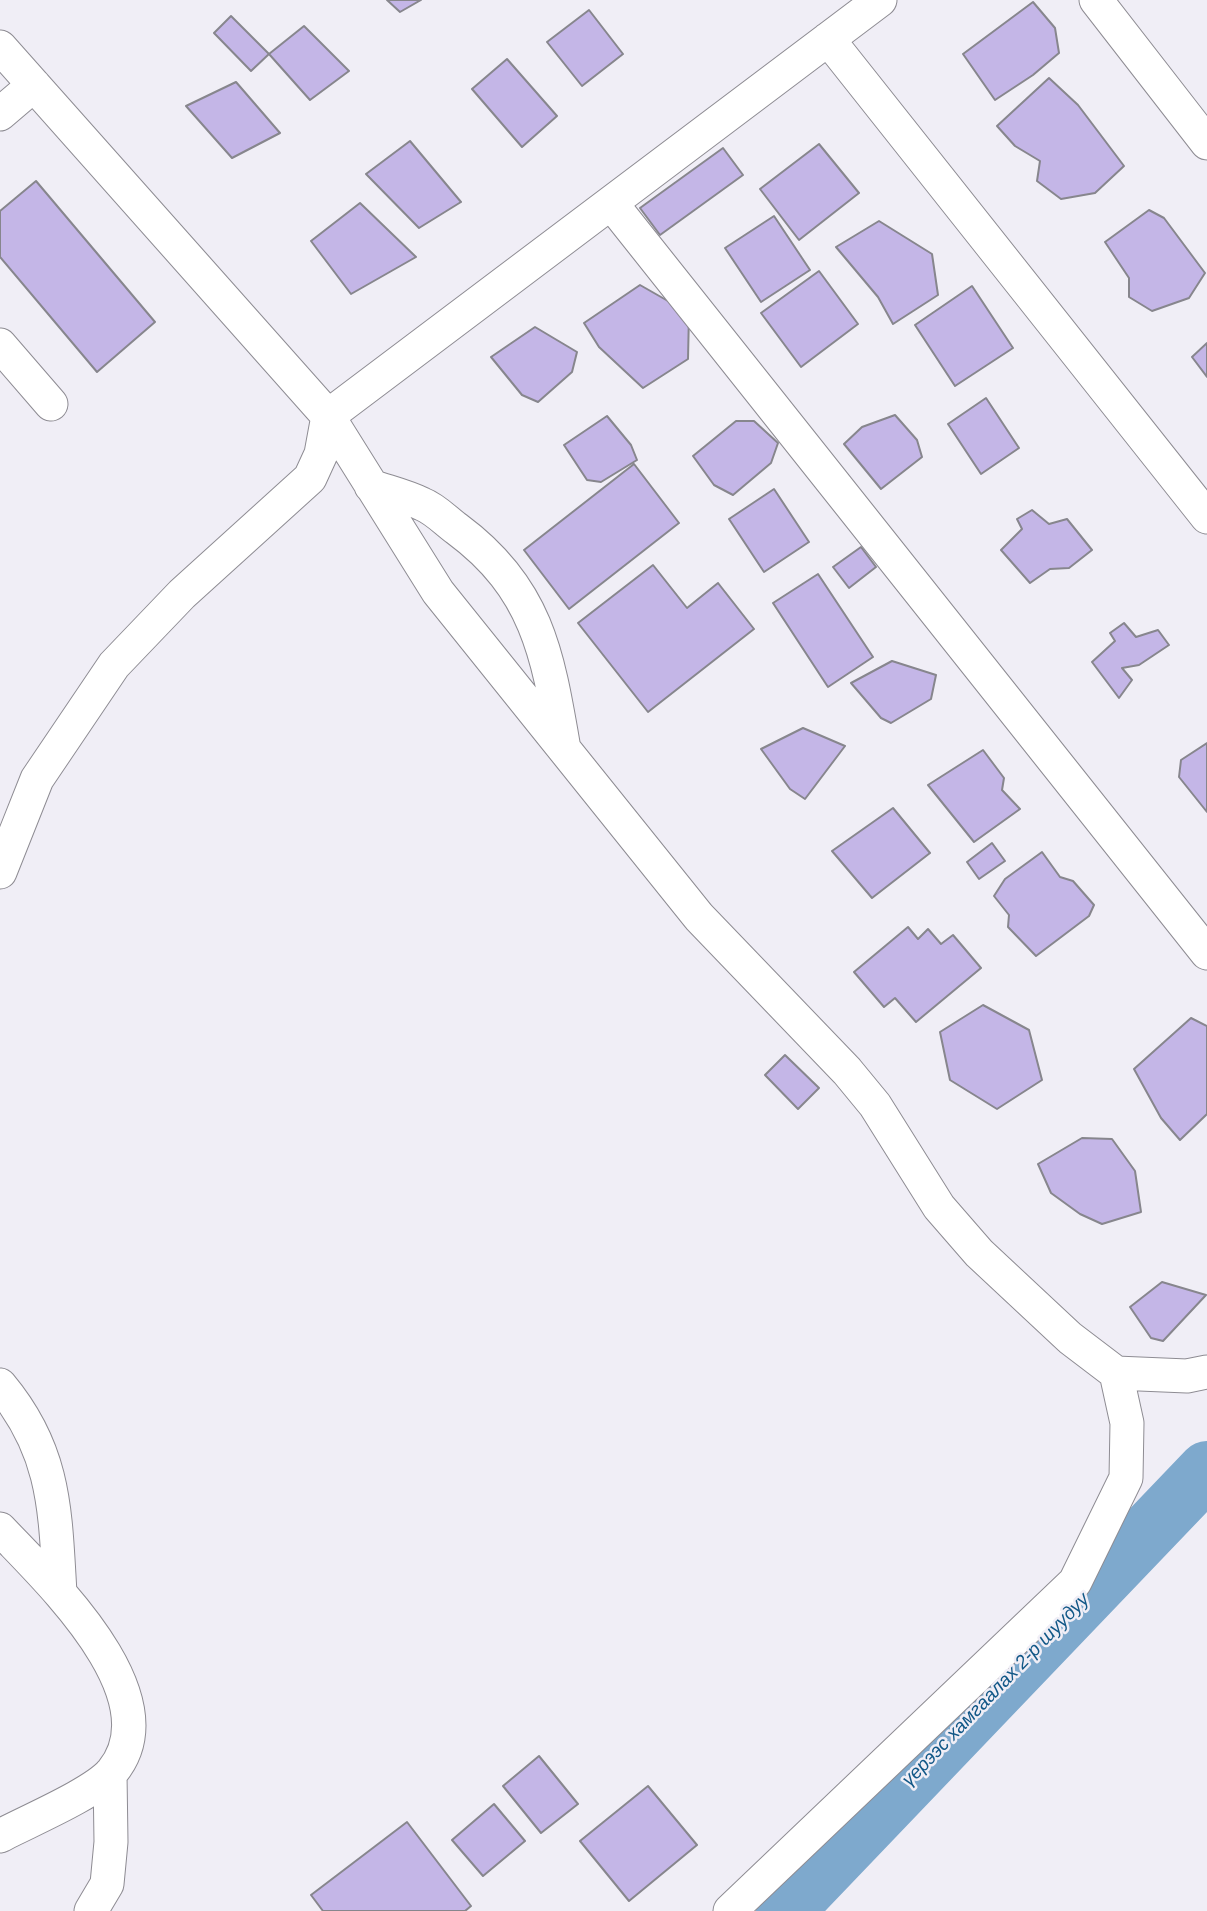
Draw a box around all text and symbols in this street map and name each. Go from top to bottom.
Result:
water label: үерээс хамгаалах 2-р шуудуу [898,1589,1094,1791]

